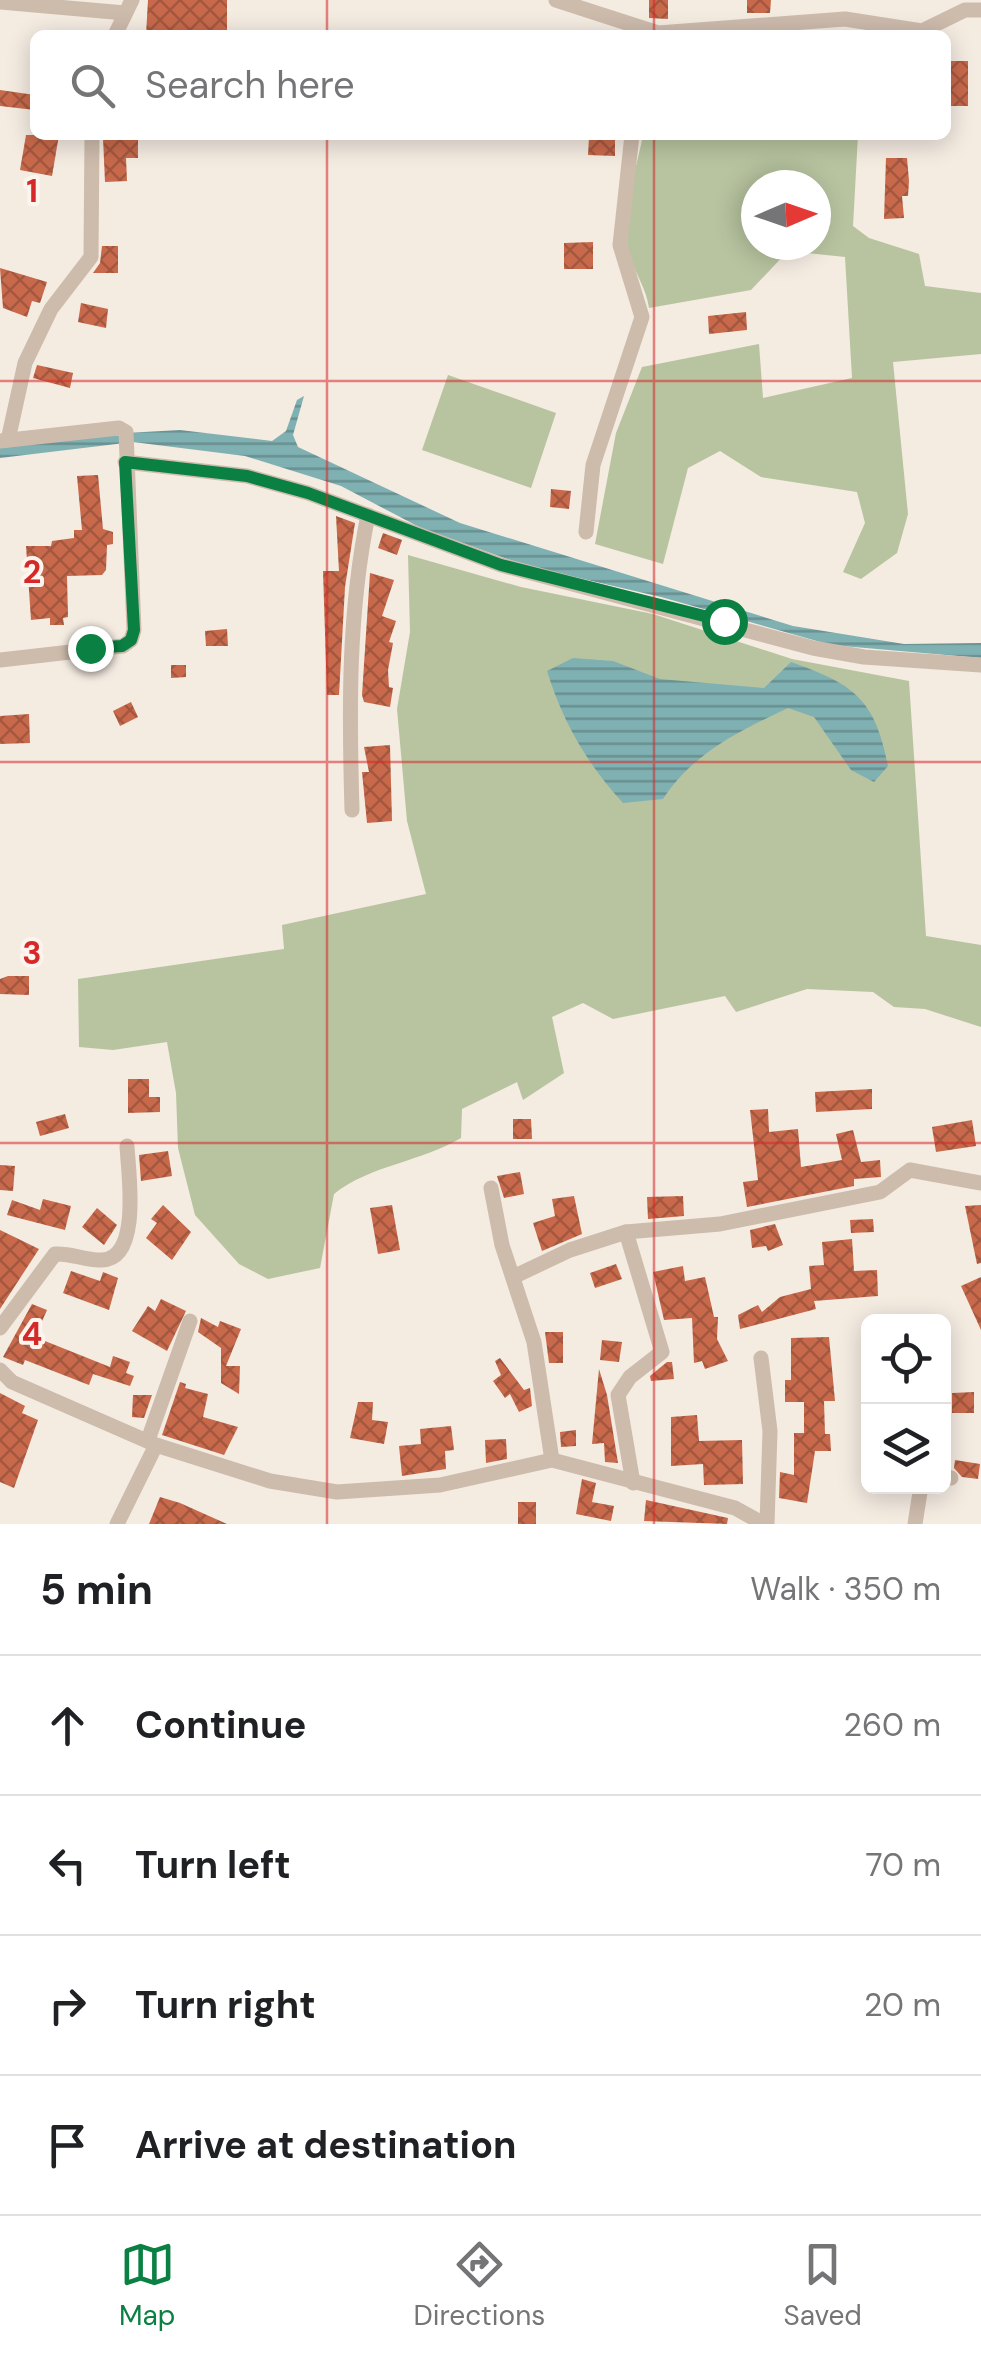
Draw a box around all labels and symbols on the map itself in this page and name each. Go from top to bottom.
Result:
text: 1 [26,170,38,212]
north arrow [741,170,831,260]
text: 2 [23,551,41,593]
route start [702,599,748,645]
route end [68,626,114,672]
text: 3 [22,932,42,974]
text: 4 [22,1313,42,1355]

